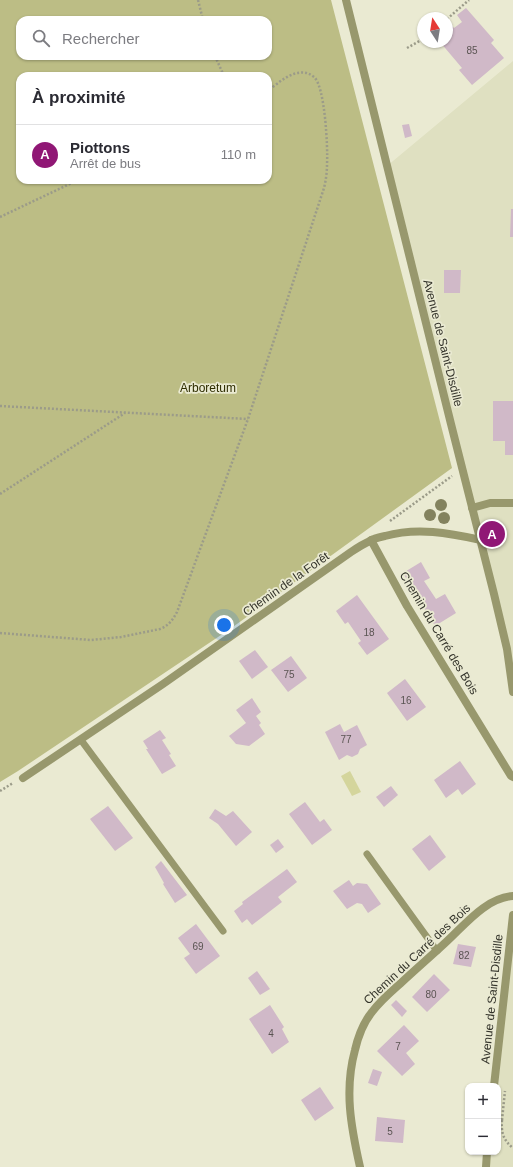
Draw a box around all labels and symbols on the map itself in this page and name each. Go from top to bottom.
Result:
north arrow [417,12,453,48]
house number: 85 [466,45,478,56]
street label: Avenue de Saint-Disdille [420,278,466,408]
park label: Arboretum [180,381,236,395]
pin: A [479,519,505,549]
street label: Chemin de la Forêt [240,549,332,619]
street label: Chemin du Carré des Bois [397,569,481,697]
your location [214,615,234,635]
house number: 18 [363,627,375,638]
house number: 75 [283,669,295,680]
house number: 16 [400,695,412,706]
house number: 77 [340,734,352,745]
street label: Chemin du Carré des Bois [361,901,473,1007]
street label: Avenue de Saint-Disdille [478,933,506,1065]
house number: 69 [192,941,204,952]
house number: 82 [458,950,470,961]
house number: 80 [425,989,437,1000]
house number: 4 [268,1028,274,1039]
house number: 7 [395,1041,401,1052]
house number: 5 [387,1126,393,1137]

